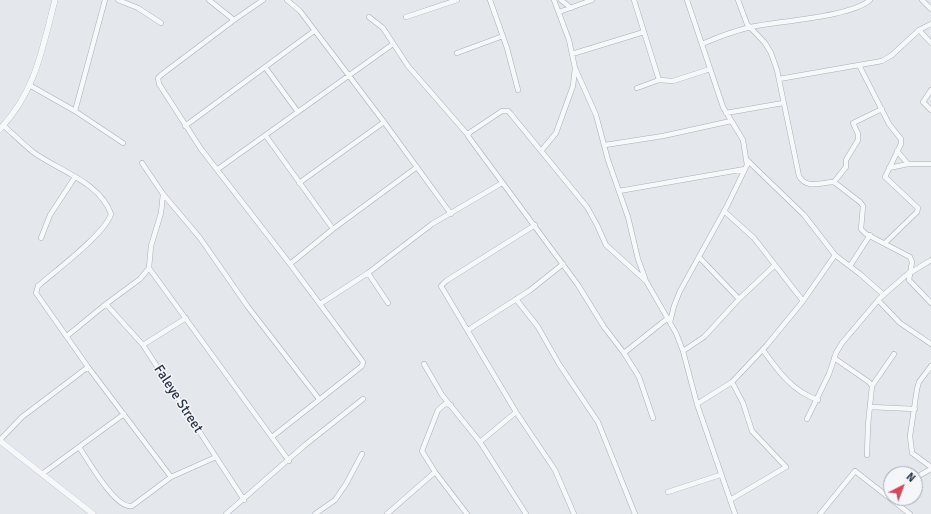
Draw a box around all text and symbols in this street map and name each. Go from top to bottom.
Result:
street label: Faleye Street [150,362,206,436]
north arrow [883,466,923,506]
text: N [904,470,918,485]

